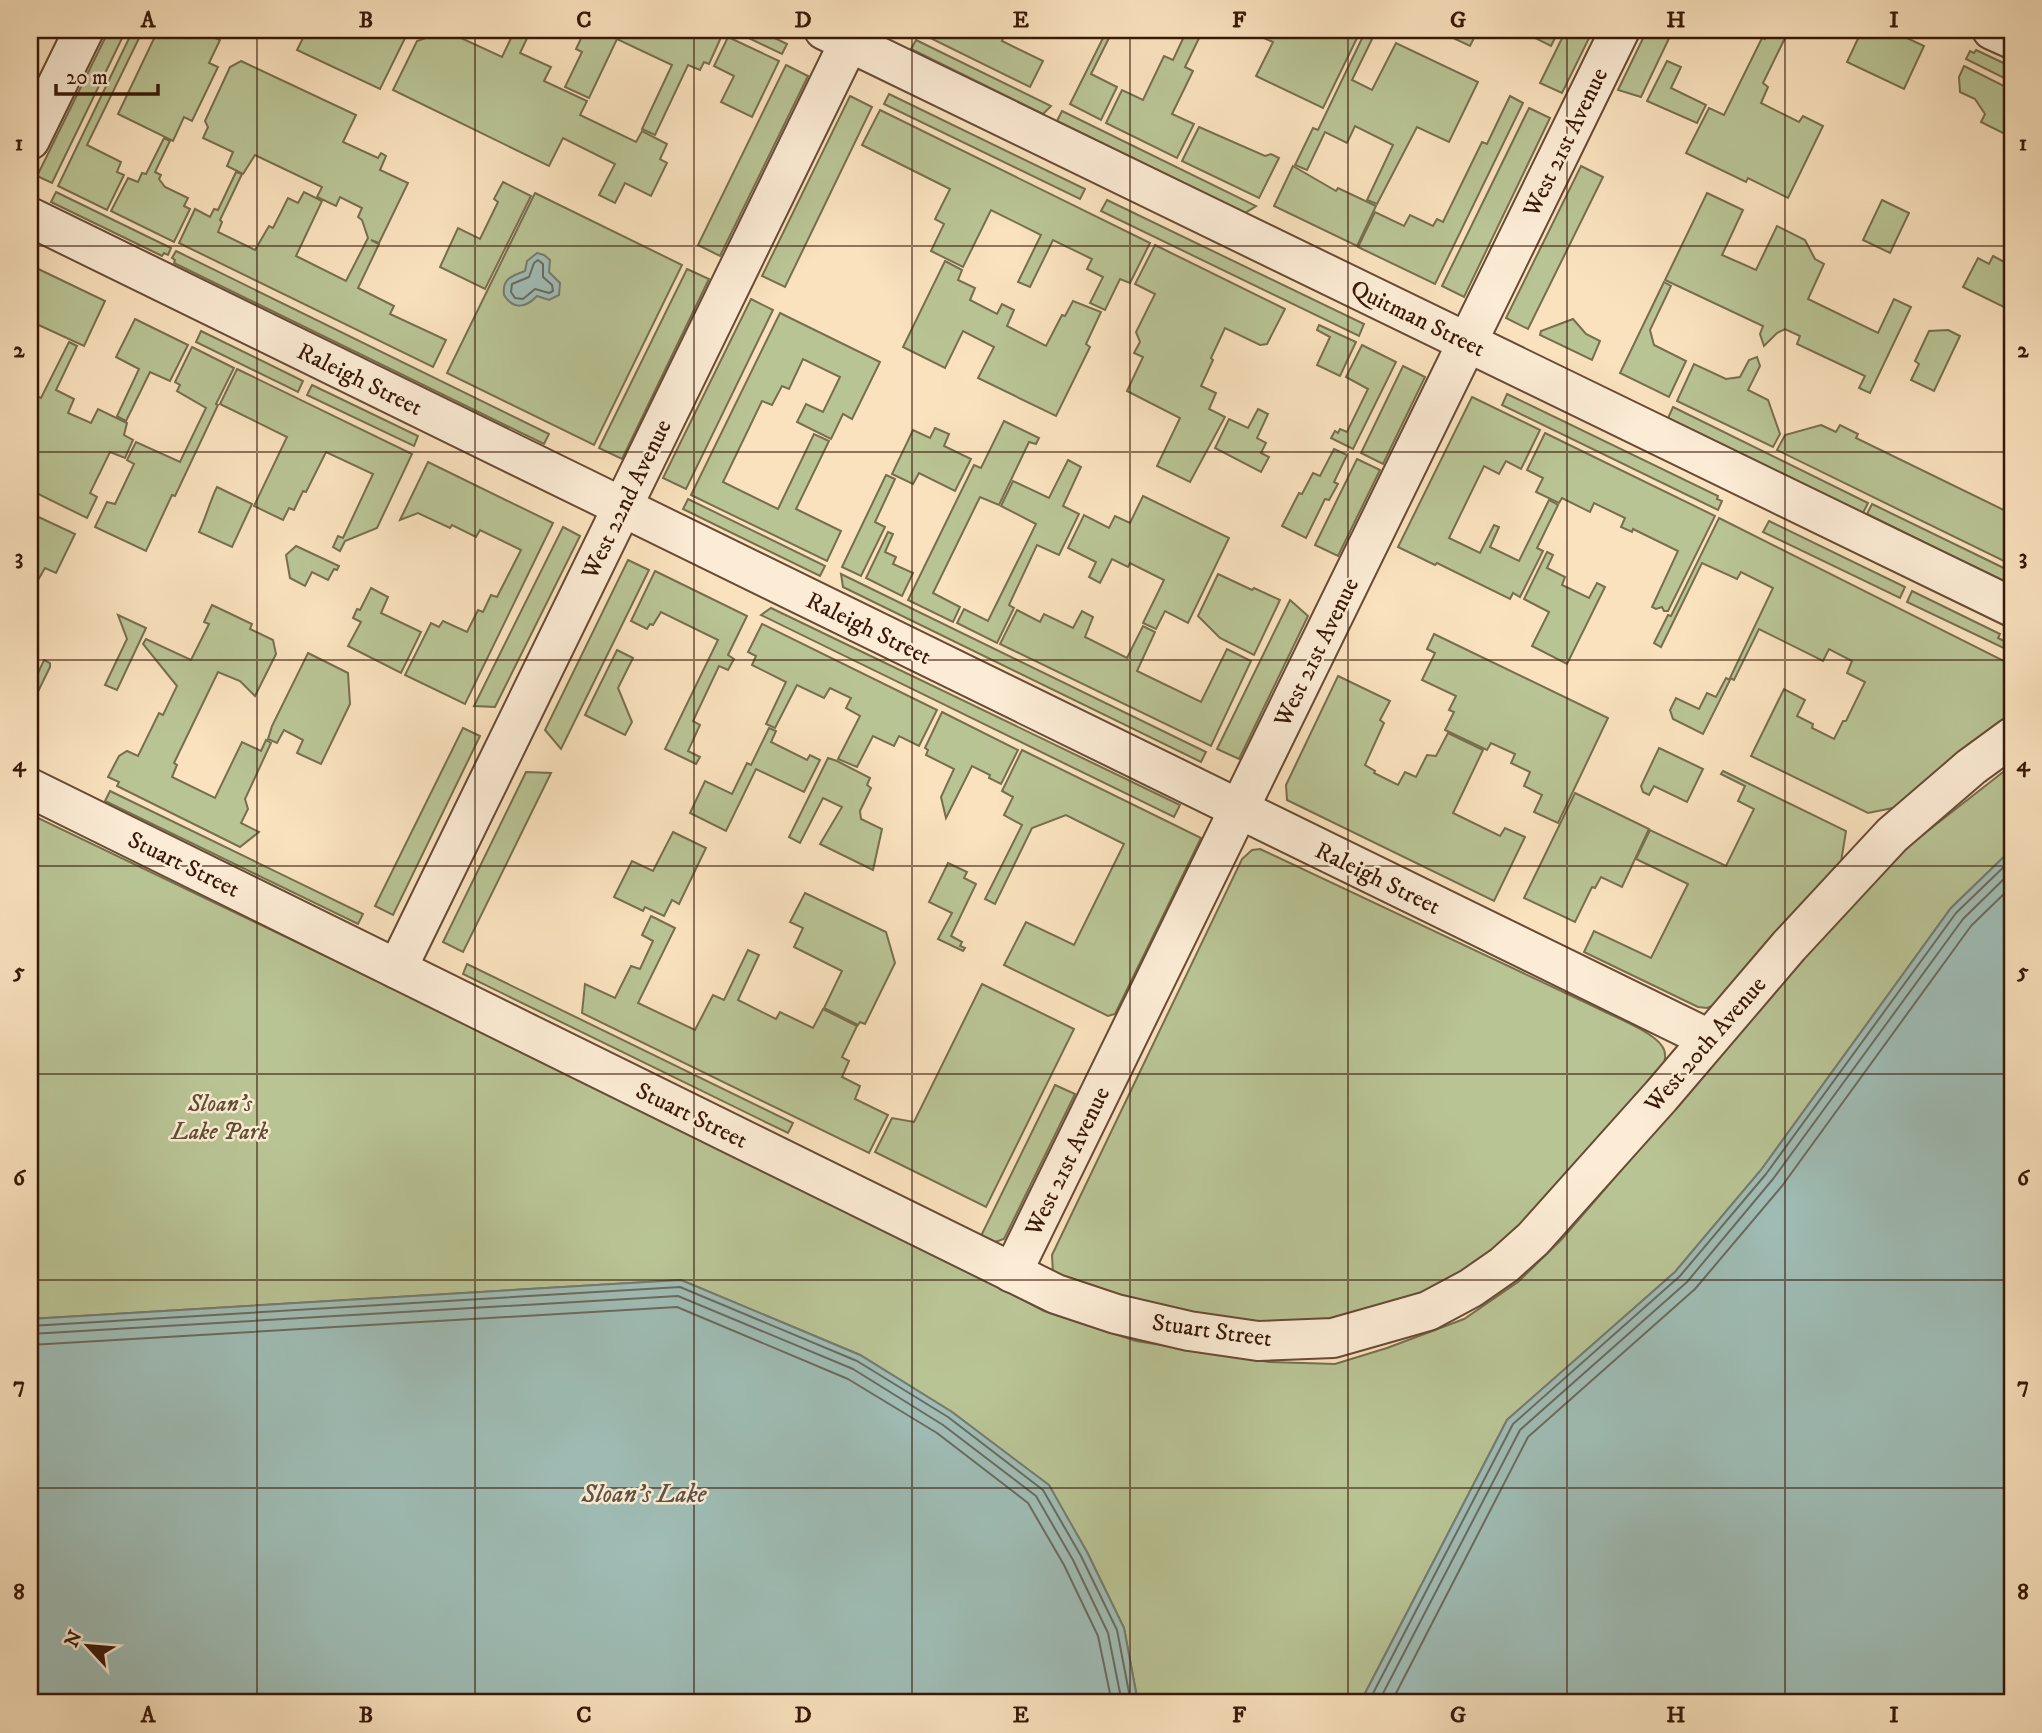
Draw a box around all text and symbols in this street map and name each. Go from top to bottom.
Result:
text: A [140,6,157,35]
text: B [359,6,373,35]
text: C [576,6,592,35]
text: D [794,6,812,35]
text: E [1013,6,1029,35]
text: F [1232,6,1247,35]
text: G [1450,6,1466,35]
text: H [1666,6,1686,35]
text: I [1889,6,1899,35]
scale bar [56,52,158,96]
street label: West 21st Avenue [1516,63,1615,223]
text: 20 m [66,65,108,91]
text: 1 [15,129,23,158]
text: 1 [2019,129,2027,158]
street label: Quitman Street [1345,273,1490,364]
text: 2 [13,336,25,365]
text: 2 [2017,336,2029,365]
street label: Raleigh Street [292,337,427,423]
street label: West 22nd Avenue [575,415,679,585]
text: 3 [15,543,23,572]
text: 3 [2019,543,2027,572]
street label: West 21st Avenue [1267,573,1366,733]
street label: Raleigh Street [801,586,936,672]
text: 4 [12,750,27,779]
text: 4 [2016,750,2031,779]
street label: Stuart Street [123,825,245,905]
street label: Raleigh Street [1310,836,1445,922]
text: 5 [12,957,25,986]
text: 5 [2016,957,2029,986]
street label: West 20th Avenue [1638,970,1773,1120]
street label: Stuart Street [631,1076,753,1156]
street label: West 21st Avenue [1018,1082,1117,1242]
park label: Sloan's Lake Park [170,1089,268,1147]
text: 6 [13,1164,27,1193]
text: 6 [2017,1164,2031,1193]
street label: Stuart Street [1150,1308,1274,1354]
text: 7 [13,1371,25,1400]
text: 7 [2017,1371,2029,1400]
water label: Sloan's Lake [581,1478,708,1511]
text: 8 [13,1578,25,1607]
text: 8 [2017,1578,2029,1607]
north arrow [52,1610,122,1680]
text: N [60,1627,88,1651]
text: A [140,1701,157,1730]
text: B [359,1701,373,1730]
text: C [576,1701,592,1730]
text: D [794,1701,812,1730]
text: E [1013,1701,1029,1730]
text: F [1232,1701,1247,1730]
text: G [1450,1701,1466,1730]
text: H [1666,1701,1686,1730]
text: I [1889,1701,1899,1730]

